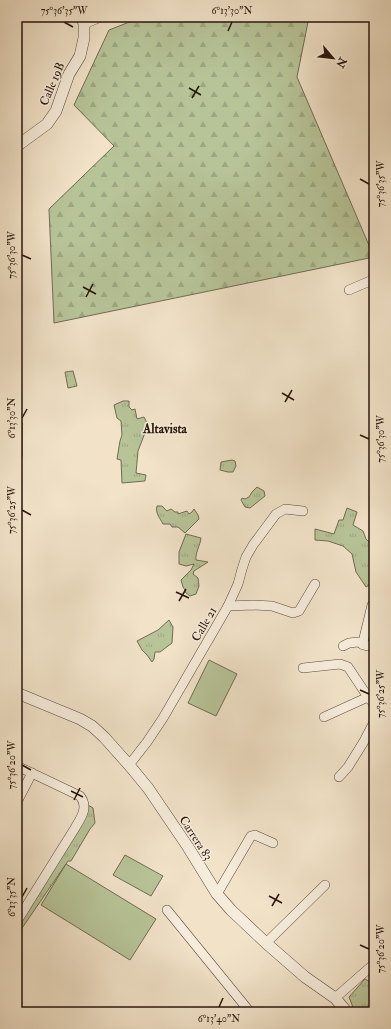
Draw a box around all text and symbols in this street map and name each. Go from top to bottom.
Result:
text: 75°36'35"W [41,5,88,17]
text: 6°13'30"N [212,5,252,17]
north arrow [313,38,353,78]
text: N [333,54,350,71]
street label: Calle 19B [37,60,68,108]
text: 75°36'35"W [375,160,387,207]
text: 75°36'30"W [6,230,18,279]
text: 6°13'30"N [6,398,18,438]
text: 75°36'30"W [375,414,387,463]
district label: Altavista [142,421,188,437]
text: 75°36'25"W [6,485,18,534]
street label: Calle 21 [189,604,220,644]
text: 75°36'25"W [375,669,387,718]
text: 75°36'20"W [6,740,18,789]
street label: Carrera 83 [176,813,215,863]
text: 6°13'35"N [6,877,18,917]
text: 75°36'20"W [375,924,387,973]
text: 6°13'40"N [198,1013,240,1025]

